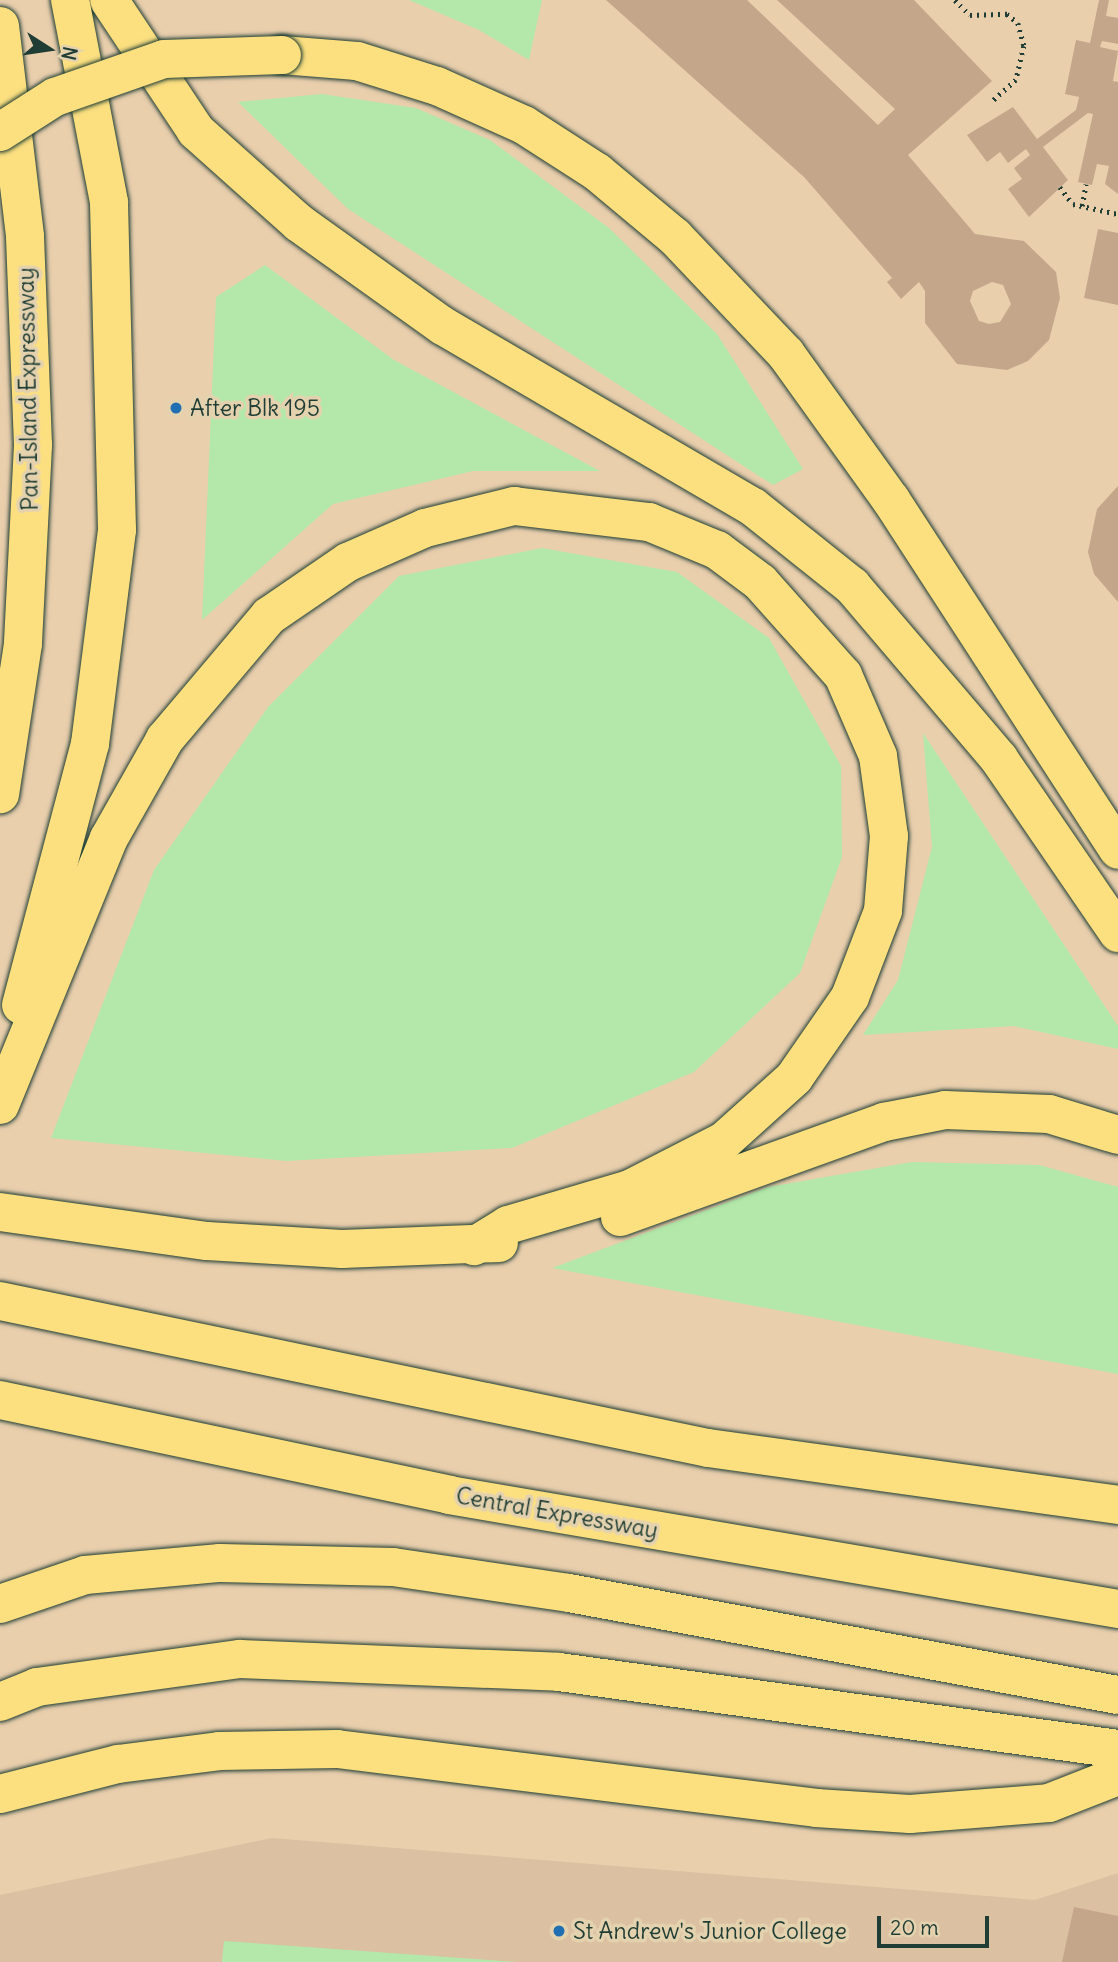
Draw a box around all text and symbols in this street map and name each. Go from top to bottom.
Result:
north arrow [14,14,84,84]
text: N [56,44,83,62]
street label: Pan-Island Expressway [12,267,44,511]
place label: After Blk 195 [190,394,320,422]
marker: After Blk 195 [168,400,184,416]
street label: Central Expressway [454,1482,660,1544]
scale bar [880,1902,992,1946]
text: 20 m [890,1914,939,1941]
place label: St Andrew's Junior College [573,1917,847,1945]
marker: St Andrew's Junior College [551,1923,567,1939]

